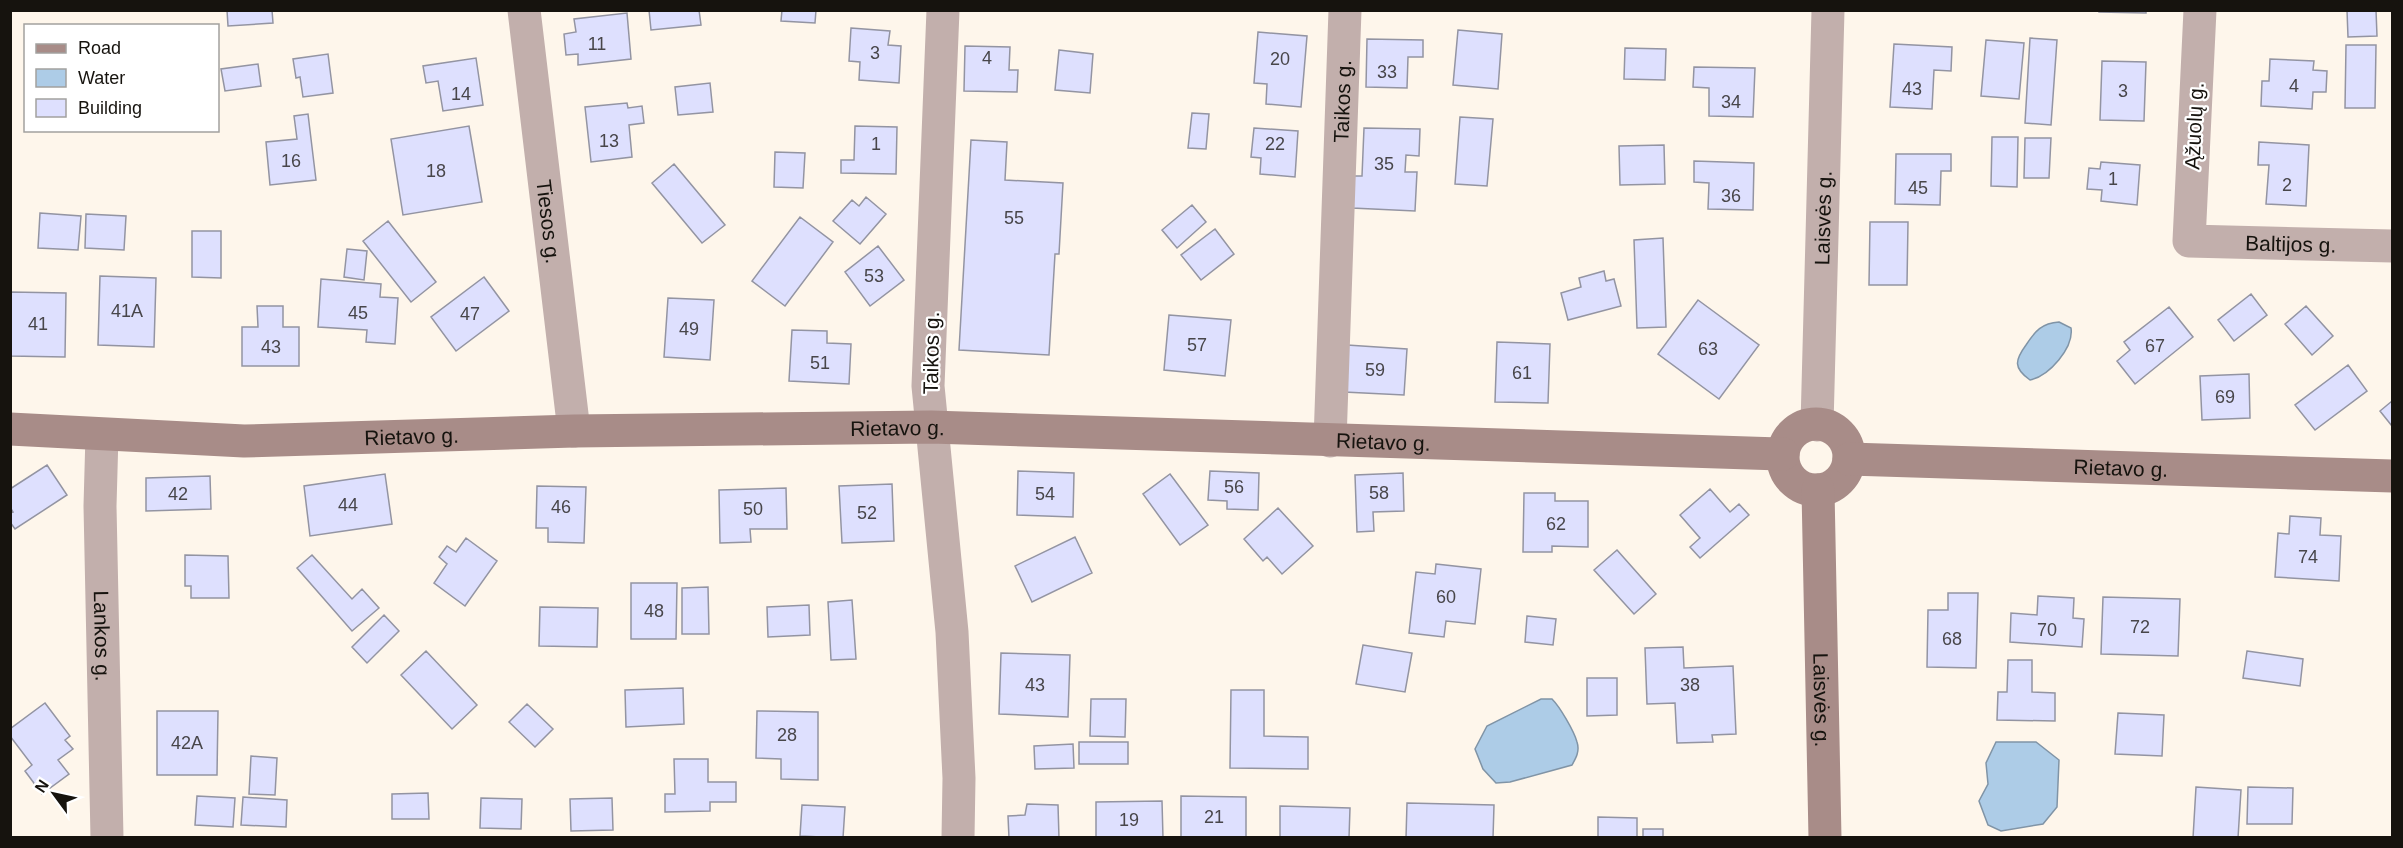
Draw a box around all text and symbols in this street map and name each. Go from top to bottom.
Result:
legend [24,24,219,132]
house number: 11 [588,34,606,54]
text: Road [78,38,121,58]
house number: 3 [870,43,880,63]
house number: 4 [982,48,992,68]
house number: 20 [1270,49,1290,69]
street label: Taikos g. [1329,59,1355,143]
house number: 33 [1377,62,1397,82]
text: Water [78,68,125,88]
house number: 4 [2289,76,2299,96]
house number: 43 [1902,79,1922,99]
house number: 3 [2118,81,2128,101]
street label: Ąžuolų g. [2180,82,2208,170]
house number: 14 [451,84,471,104]
house number: 34 [1721,92,1741,112]
text: Building [78,98,142,118]
house number: 13 [599,131,619,151]
house number: 1 [871,134,881,154]
house number: 22 [1265,134,1285,154]
house number: 16 [281,151,301,171]
house number: 35 [1374,154,1394,174]
house number: 18 [426,161,446,181]
house number: 1 [2108,169,2118,189]
street label: Laisvės g. [1810,170,1835,266]
house number: 2 [2282,175,2292,195]
street label: Tiesos g. [533,178,566,265]
house number: 45 [1908,178,1928,198]
house number: 36 [1721,186,1741,206]
house number: 55 [1004,208,1024,228]
street label: Baltijos g. [2245,231,2337,256]
house number: 53 [864,266,884,286]
house number: 41A [111,301,143,321]
house number: 45 [348,303,368,323]
house number: 47 [460,304,480,324]
street label: Taikos g. [919,311,943,395]
house number: 41 [28,314,48,334]
house number: 49 [679,319,699,339]
house number: 57 [1187,335,1207,355]
house number: 67 [2145,336,2165,356]
house number: 43 [261,337,281,357]
house number: 63 [1698,339,1718,359]
house number: 51 [810,353,830,373]
house number: 59 [1365,360,1385,380]
house number: 61 [1512,363,1532,383]
house number: 69 [2215,387,2235,407]
street label: Rietavo g. [850,415,945,439]
street label: Rietavo g. [364,423,459,449]
street label: Rietavo g. [1336,428,1431,454]
street label: Rietavo g. [2073,455,2169,480]
house number: 56 [1224,477,1244,497]
house number: 58 [1369,483,1389,503]
house number: 42 [168,484,188,504]
house number: 54 [1035,484,1055,504]
house number: 44 [338,495,358,515]
house number: 46 [551,497,571,517]
house number: 50 [743,499,763,519]
house number: 52 [857,503,877,523]
house number: 62 [1546,514,1566,534]
house number: 74 [2298,547,2318,567]
house number: 60 [1436,587,1456,607]
street label: Lankos g. [90,590,115,682]
house number: 48 [644,601,664,621]
house number: 72 [2130,617,2150,637]
house number: 70 [2037,620,2057,640]
house number: 68 [1942,629,1962,649]
street label: Laisvės g. [1810,652,1835,747]
house number: 43 [1025,675,1045,695]
house number: 38 [1680,675,1700,695]
house number: 28 [777,725,797,745]
house number: 42A [171,733,203,753]
north arrow [24,764,84,824]
text: N [32,777,52,796]
house number: 21 [1204,807,1224,827]
house number: 19 [1119,810,1139,830]

